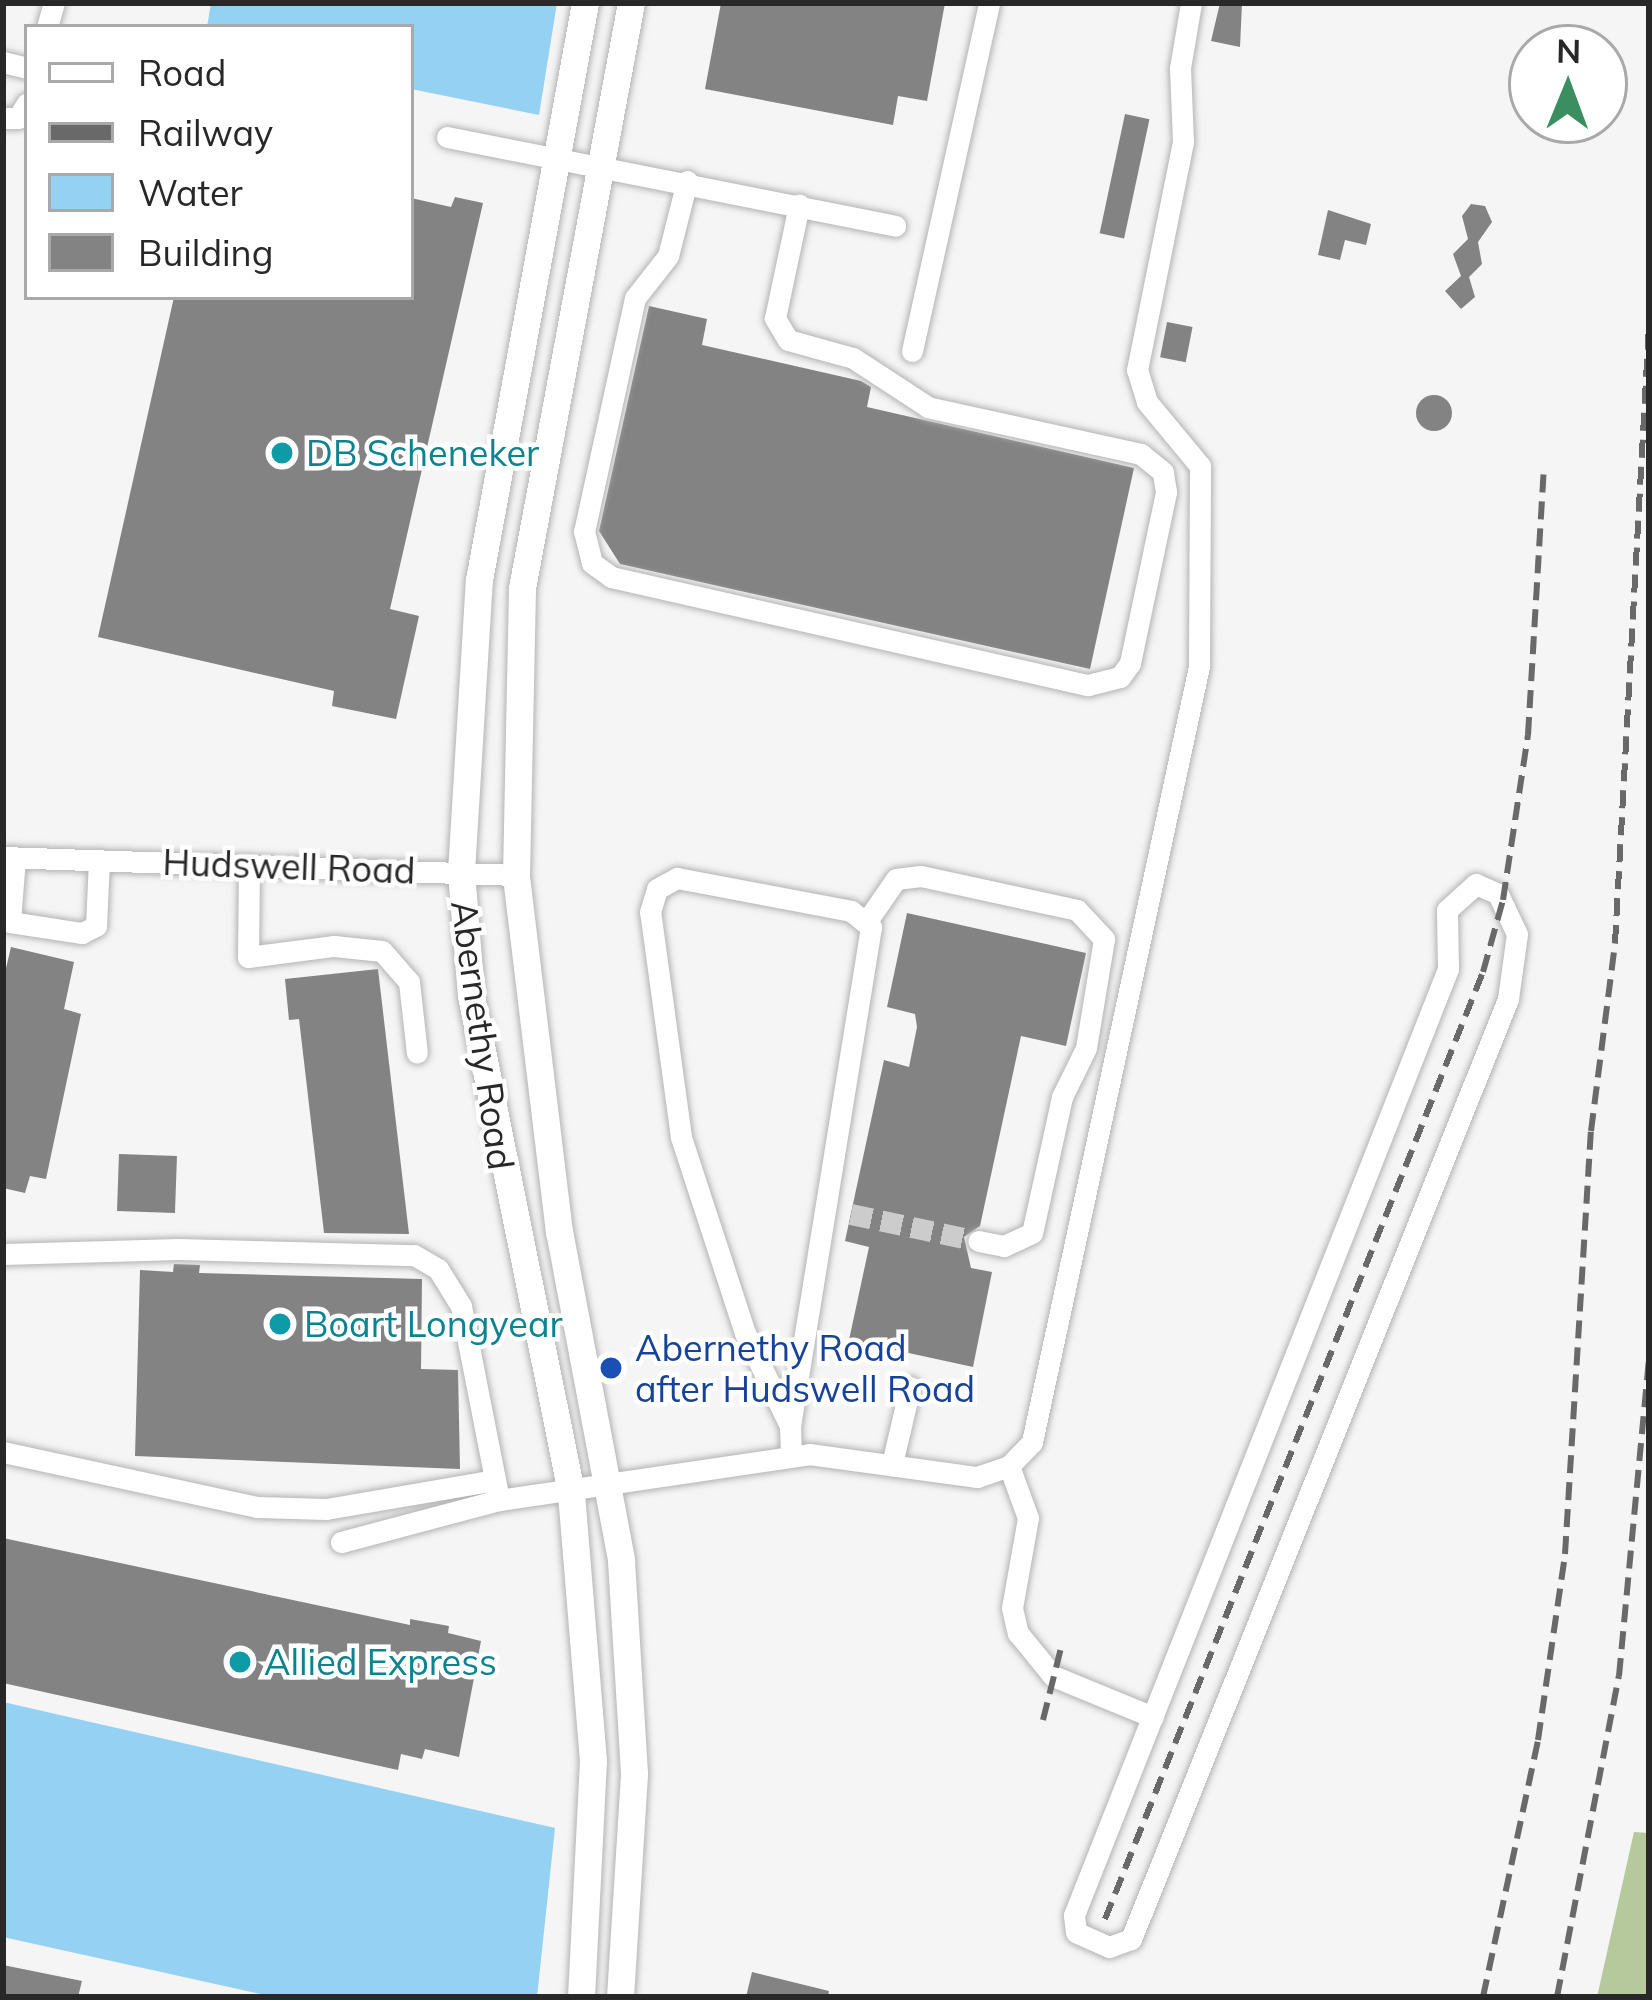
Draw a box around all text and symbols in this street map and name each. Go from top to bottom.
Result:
legend [24,24,414,300]
north arrow [1508,24,1628,144]
text: N [1556,30,1581,71]
text: Road [138,50,226,95]
text: Railway [138,110,273,155]
text: Water [138,170,243,215]
text: Building [138,230,273,275]
place label: DB Scheneker [306,431,539,475]
marker: DB Scheneker [269,440,295,466]
street label: Hudswell Road [162,840,416,892]
street label: Abernethy Road [443,897,523,1173]
place label: Boart Longyear [304,1302,563,1346]
marker: Boart Longyear [267,1311,293,1337]
place label: Abernethy Road after Hudswell Road [635,1325,975,1410]
marker: Abernethy Road after Hudswell Road [598,1355,624,1381]
place label: Allied Express [264,1640,497,1684]
marker: Allied Express [227,1649,253,1675]

